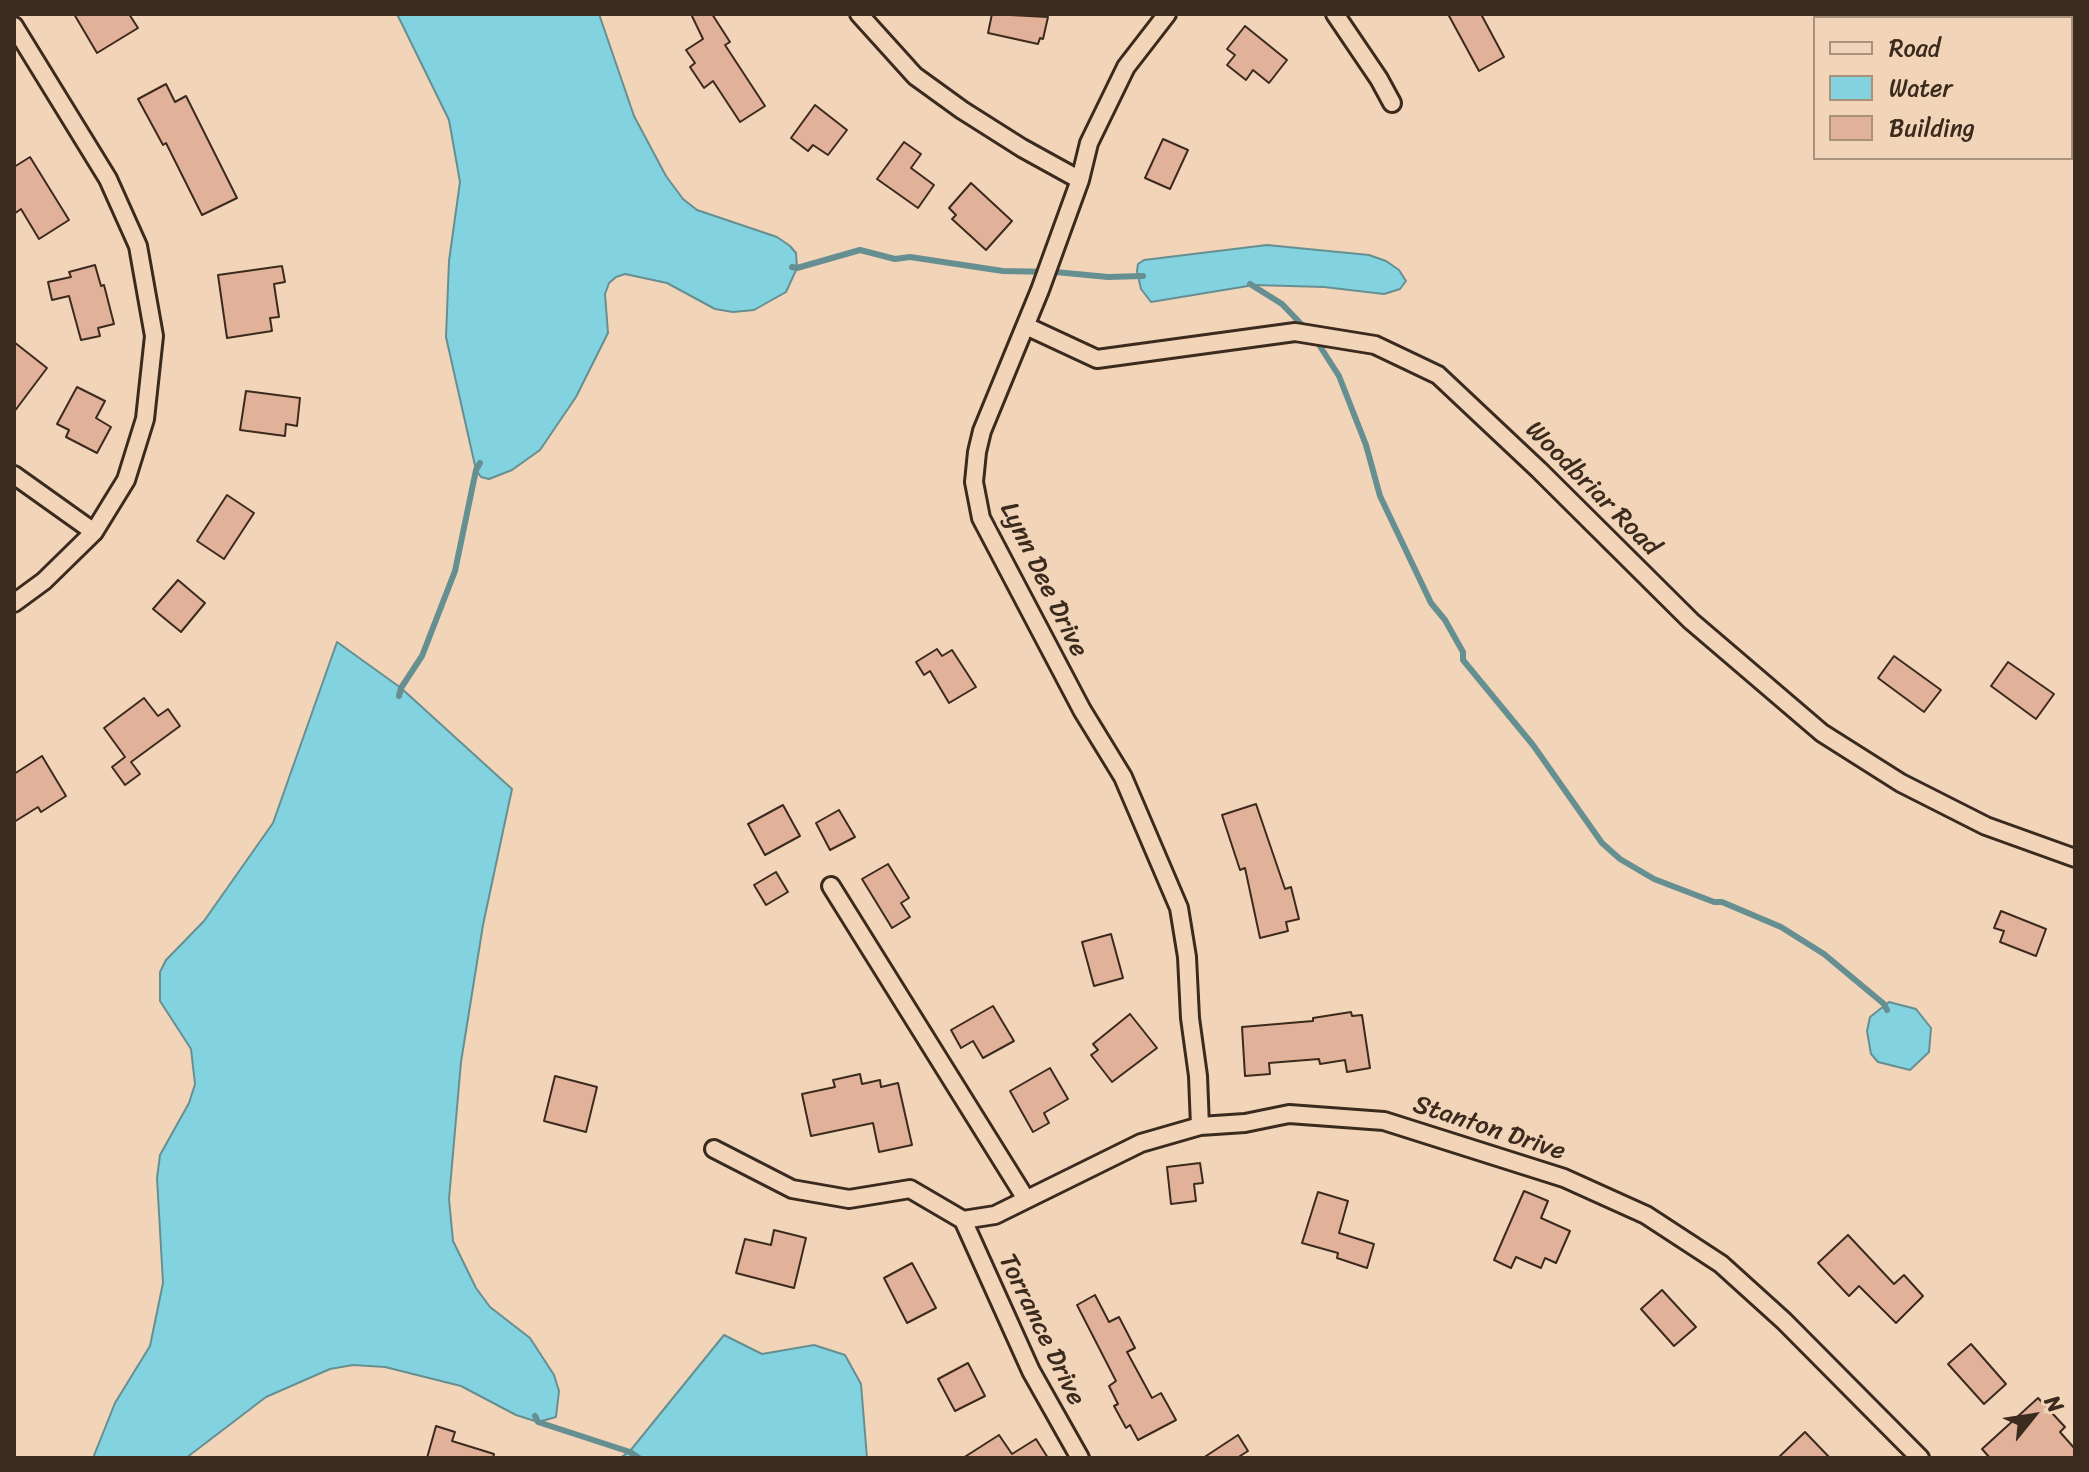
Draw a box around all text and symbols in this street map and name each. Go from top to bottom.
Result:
legend [1813,16,2073,160]
text: Road [1889,27,1940,69]
text: Water [1889,67,1952,109]
text: Building [1889,107,1975,149]
street label: Woodbriar Road [1518,415,1666,563]
street label: Lynn Dee Drive [992,498,1094,662]
street label: Stanton Drive [1409,1090,1569,1168]
street label: Torrance Drive [991,1249,1091,1411]
north arrow [1993,1376,2073,1456]
text: N [2034,1387,2075,1420]

